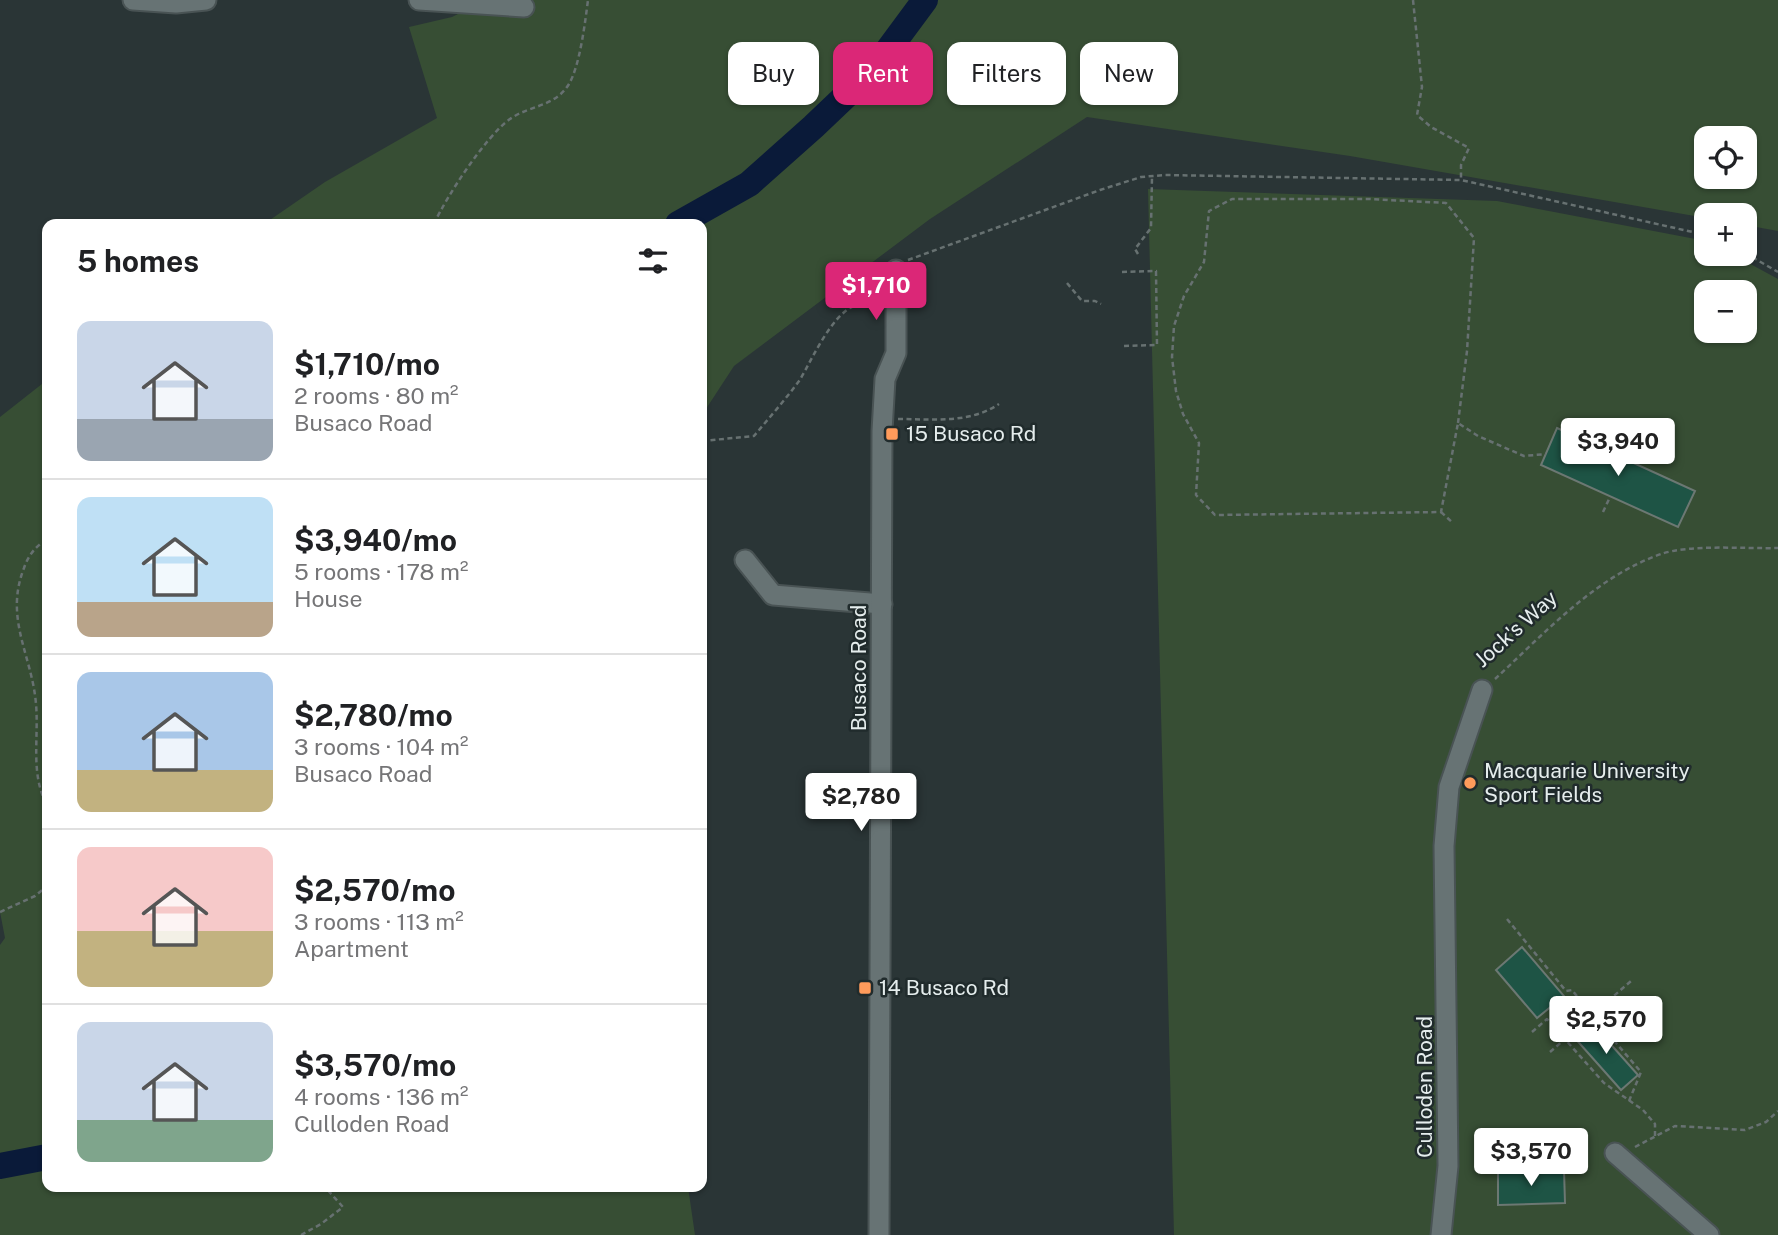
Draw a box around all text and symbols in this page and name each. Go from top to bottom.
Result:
chip: Buy [728,42,819,105]
chip: Rent [833,42,933,105]
chip: Filters [947,42,1066,105]
chip: New [1080,42,1178,105]
map controls [1694,126,1757,343]
button: locate [1694,126,1757,189]
button: + [1694,203,1757,266]
icon: filters [634,242,672,280]
text: 5 homes [77,243,199,279]
pin: $1,710 [819,262,933,322]
text: $1,710 [841,271,911,298]
button: − [1694,280,1757,343]
text: $1,710/mo [294,346,440,382]
icon: home [133,349,217,433]
text: 2 rooms · 80 m² [294,382,459,409]
text: Busaco Road [294,409,433,436]
pin: $3,940 [1561,419,1675,478]
place label: 15 Busaco Rd [906,421,1036,446]
marker: 15 Busaco Rd [884,426,900,442]
text: $3,940 [1577,427,1659,454]
text: $3,940/mo [294,522,457,558]
icon: home [133,525,217,609]
text: 5 rooms · 178 m² [294,558,468,585]
text: House [294,585,362,612]
street label: Jock's Way [1469,585,1562,672]
street label: Busaco Road [846,605,871,731]
text: $2,780/mo [294,697,453,733]
icon: home [133,700,217,784]
text: 3 rooms · 104 m² [294,733,468,760]
place label: Macquarie University Sport Fields [1484,758,1690,807]
text: Busaco Road [294,760,433,787]
pin: $2,780 [804,774,918,833]
marker: Macquarie University Sport Fields [1462,775,1478,791]
text: $2,780 [821,782,901,809]
text: $2,570/mo [294,872,455,908]
icon: home [133,875,217,959]
text: 3 rooms · 113 m² [294,908,464,935]
text: Apartment [294,935,409,962]
place label: 14 Busaco Rd [879,975,1009,1000]
marker: 14 Busaco Rd [857,980,873,996]
pin: $2,570 [1549,996,1663,1056]
text: $2,570 [1565,1005,1647,1032]
street label: Culloden Road [1412,1016,1437,1158]
text: $3,570/mo [294,1047,456,1083]
icon: home [133,1050,217,1134]
text: 4 rooms · 136 m² [294,1083,468,1110]
text: Culloden Road [294,1110,449,1137]
pin: $3,570 [1474,1128,1588,1188]
text: $3,570 [1490,1137,1572,1164]

